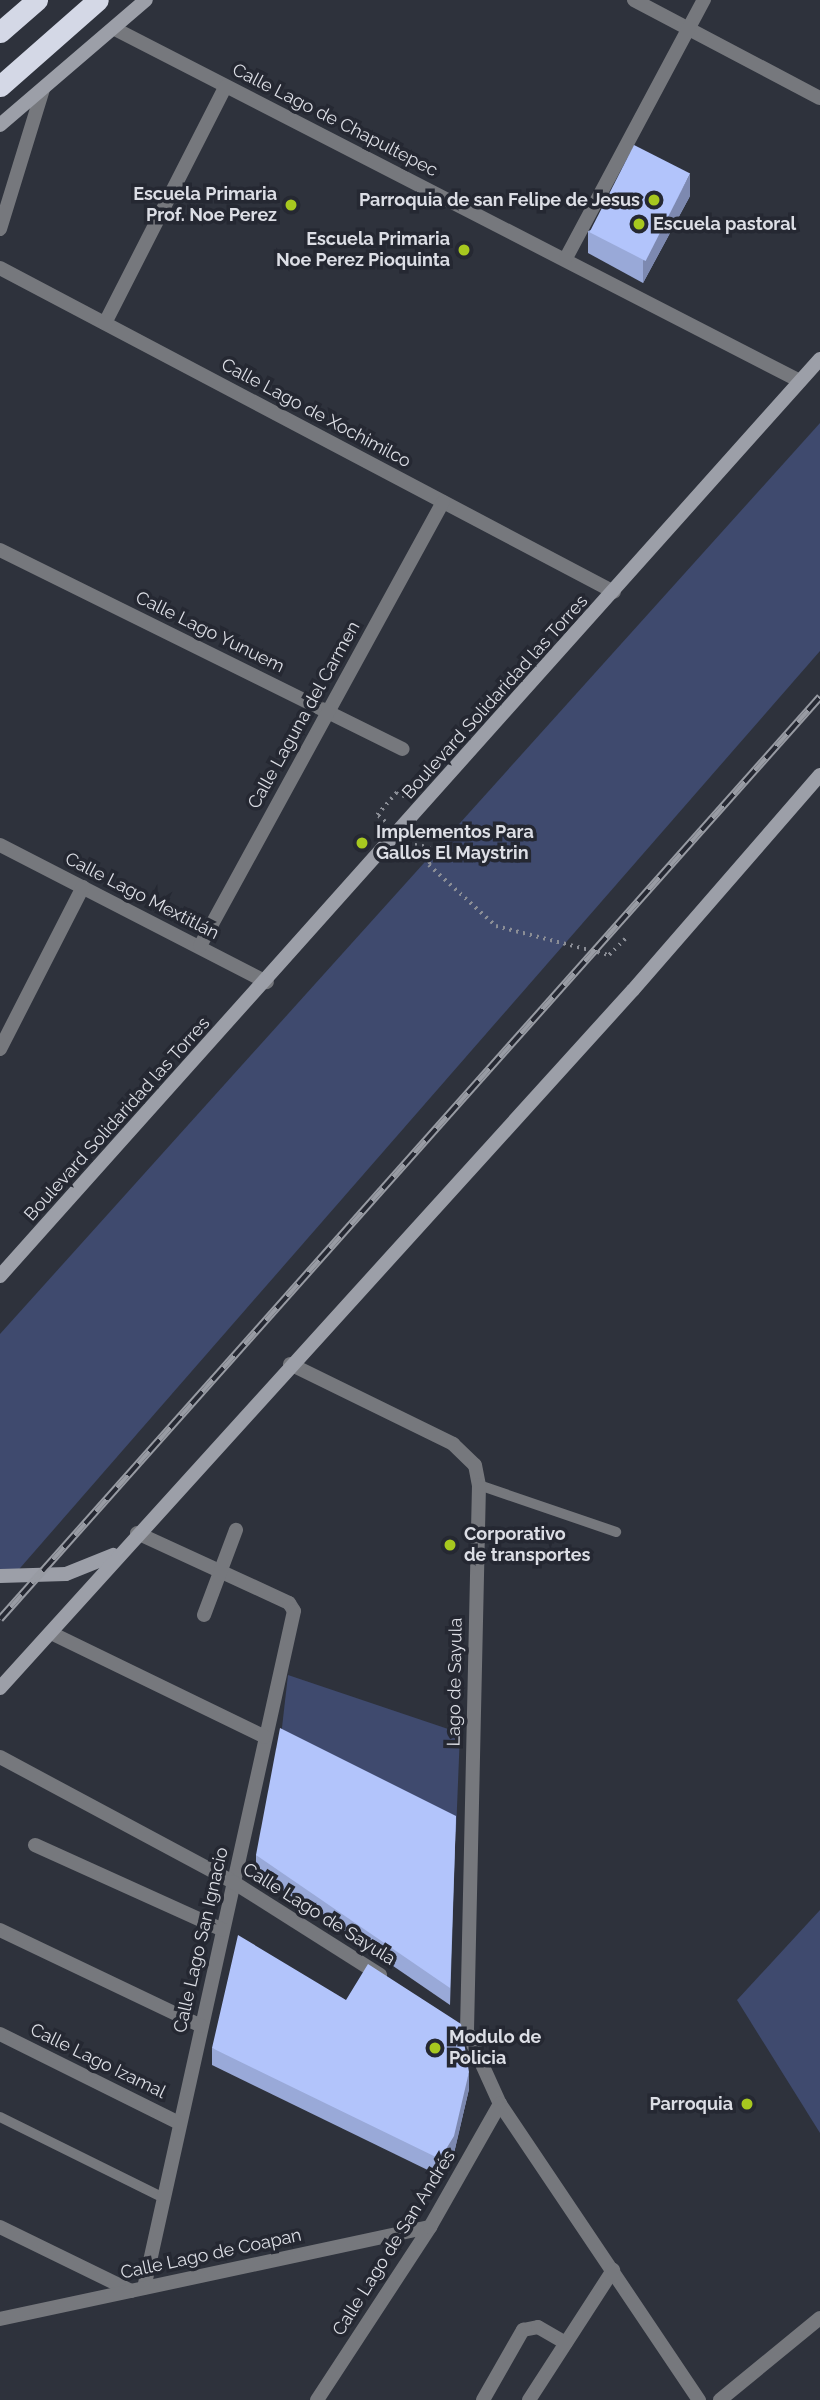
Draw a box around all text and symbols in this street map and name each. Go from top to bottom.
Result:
street label: Calle Lago de Chapultepec [229,59,441,181]
place label: Escuela Primaria Prof. Noe Perez [133,184,277,227]
place label: Parroquia de san Felipe de Jesus [359,189,640,211]
marker: Parroquia de san Felipe de Jesus [646,192,662,208]
marker: Escuela Primaria Prof. Noe Perez [283,197,299,213]
place label: Escuela pastoral [653,213,796,235]
marker: Escuela pastoral [631,216,647,232]
place label: Escuela Primaria Noe Perez Pioquinta [276,229,450,272]
marker: Escuela Primaria Noe Perez Pioquinta [456,242,472,258]
street label: Calle Lago de Xochimilco [217,354,415,472]
street label: Calle Lago Yunuem [132,586,288,678]
street label: Boulevard Solidaridad las Torres [398,590,592,804]
street label: Calle Laguna del Carmen [243,617,365,813]
place label: Implementos Para Gallos El Maystrin [376,822,534,864]
marker: Implementos Para Gallos El Maystrin [354,835,370,851]
street label: Calle Lago Mextitlán [61,848,223,944]
street label: Boulevard Solidaridad las Torres [20,1012,214,1226]
place label: Corporativo de transportes [464,1524,590,1566]
marker: Corporativo de transportes [442,1537,458,1553]
street label: Lago de Sayula [443,1617,467,1747]
street label: Calle Lago San Ignacio [169,1845,233,2035]
street label: Calle Lago de Sayula [239,1858,399,1970]
street label: Calle Lago Izamal [27,2019,169,2103]
place label: Modulo de Policia [449,2027,541,2070]
marker: Modulo de Policia [427,2040,443,2056]
place label: Parroquia [649,2093,733,2115]
marker: Parroquia [739,2096,755,2112]
street label: Calle Lago de San Andrés [328,2146,460,2340]
street label: Calle Lago de Coapan [119,2224,303,2284]

